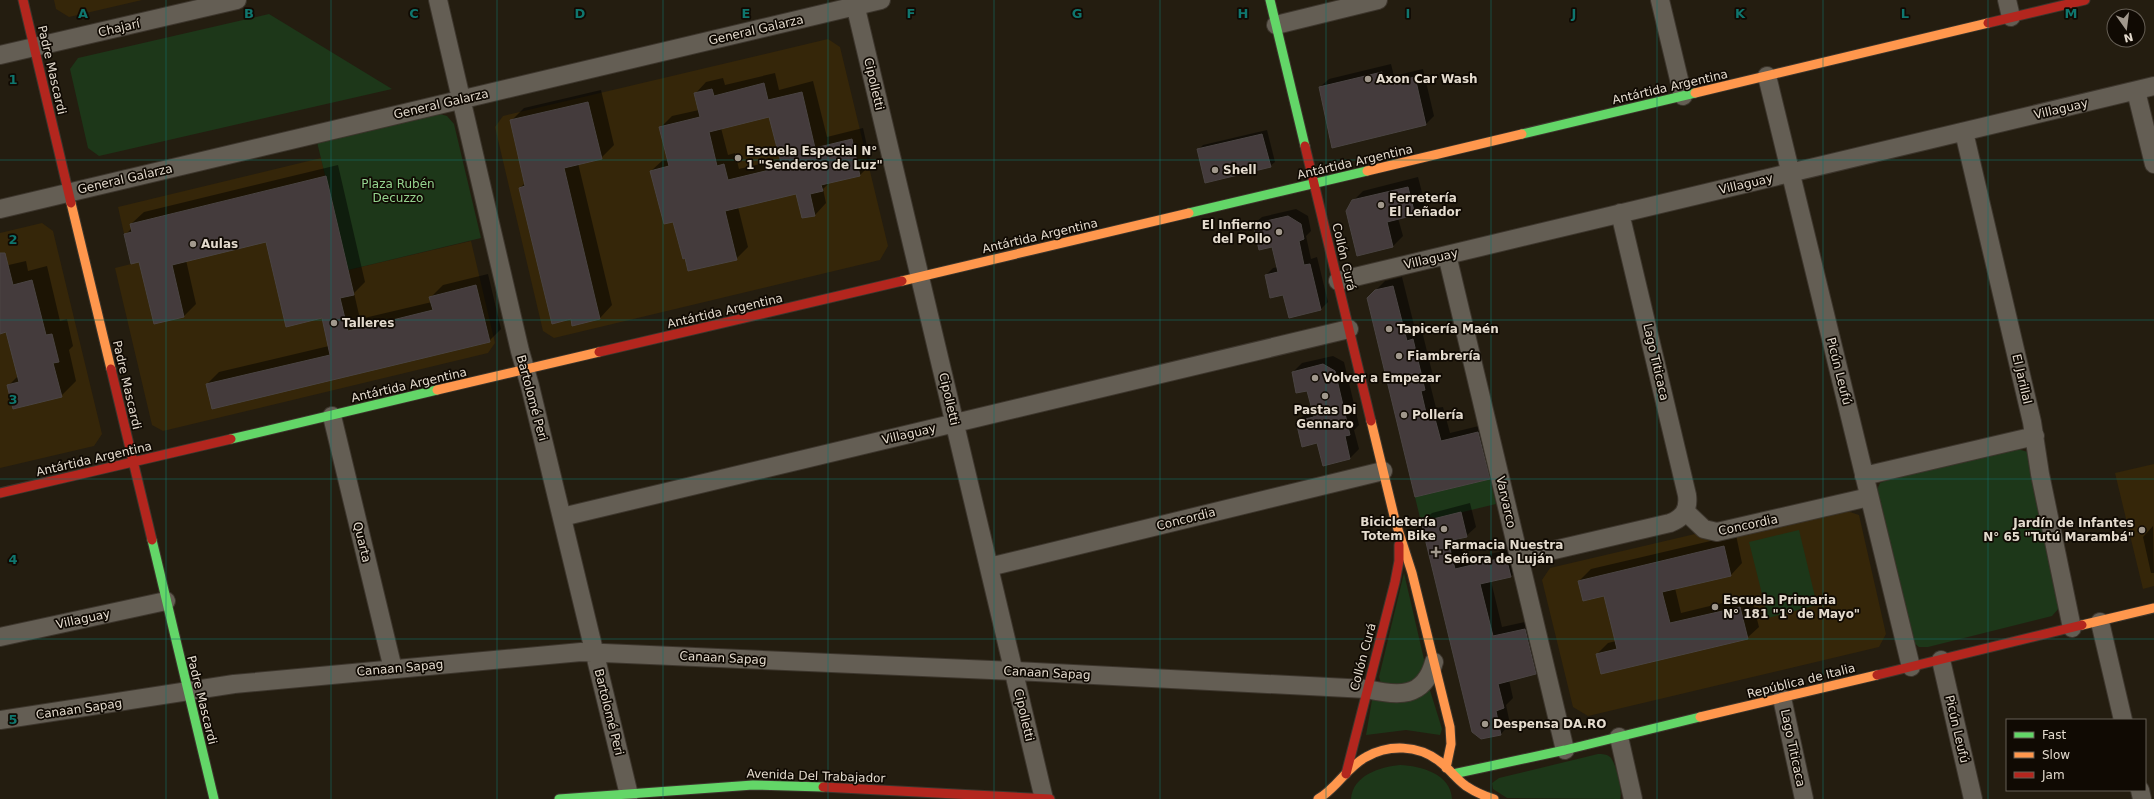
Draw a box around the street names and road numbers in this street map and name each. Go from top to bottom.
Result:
street label: General Galarza [707,12,805,48]
street label: Chajarí [97,16,142,40]
street label: Padre Mascardi [35,24,69,116]
street label: Cipolletti [861,56,887,112]
street label: Antártida Argentina [1611,67,1729,107]
street label: General Galarza [392,86,490,122]
street label: Villaguay [2033,96,2089,122]
street label: Antártida Argentina [1296,142,1414,182]
street label: General Galarza [76,161,174,197]
street label: Villaguay [1718,171,1774,197]
street label: Antártida Argentina [981,216,1099,256]
street label: Collón Curá [1329,222,1359,292]
street label: Villaguay [1403,246,1459,272]
street label: Antártida Argentina [666,291,784,331]
street label: Lago Titicaca [1640,322,1672,402]
street label: Picún Leufú [1824,336,1854,406]
street label: Padre Mascardi [110,339,144,431]
street label: El Jarillal [2009,352,2035,406]
street label: Bartolomé Peri [514,353,550,443]
street label: Antártida Argentina [350,365,468,405]
street label: Cipolletti [936,371,962,427]
street label: Villaguay [881,421,937,447]
street label: Antártida Argentina [35,439,153,479]
street label: Varvarco [1493,475,1519,529]
street label: Concordia [1155,505,1217,533]
street label: Concordia [1717,512,1779,538]
street label: Quarta [350,520,374,564]
street label: Villaguay [55,606,111,632]
street label: Collón Curá [1347,622,1379,692]
street label: Canaan Sapag [679,649,767,667]
street label: Padre Mascardi [184,654,220,746]
street label: Canaan Sapag [356,657,444,679]
street label: República de Italia [1746,661,1856,701]
street label: Canaan Sapag [1003,664,1091,682]
street label: Bartolomé Peri [591,667,627,757]
street label: Cipolletti [1011,687,1037,743]
street label: Picún Leufú [1942,694,1972,764]
street label: Canaan Sapag [35,696,123,722]
street label: Lago Titicaca [1778,708,1808,788]
street label: Avenida Del Trabajador [746,767,886,785]

